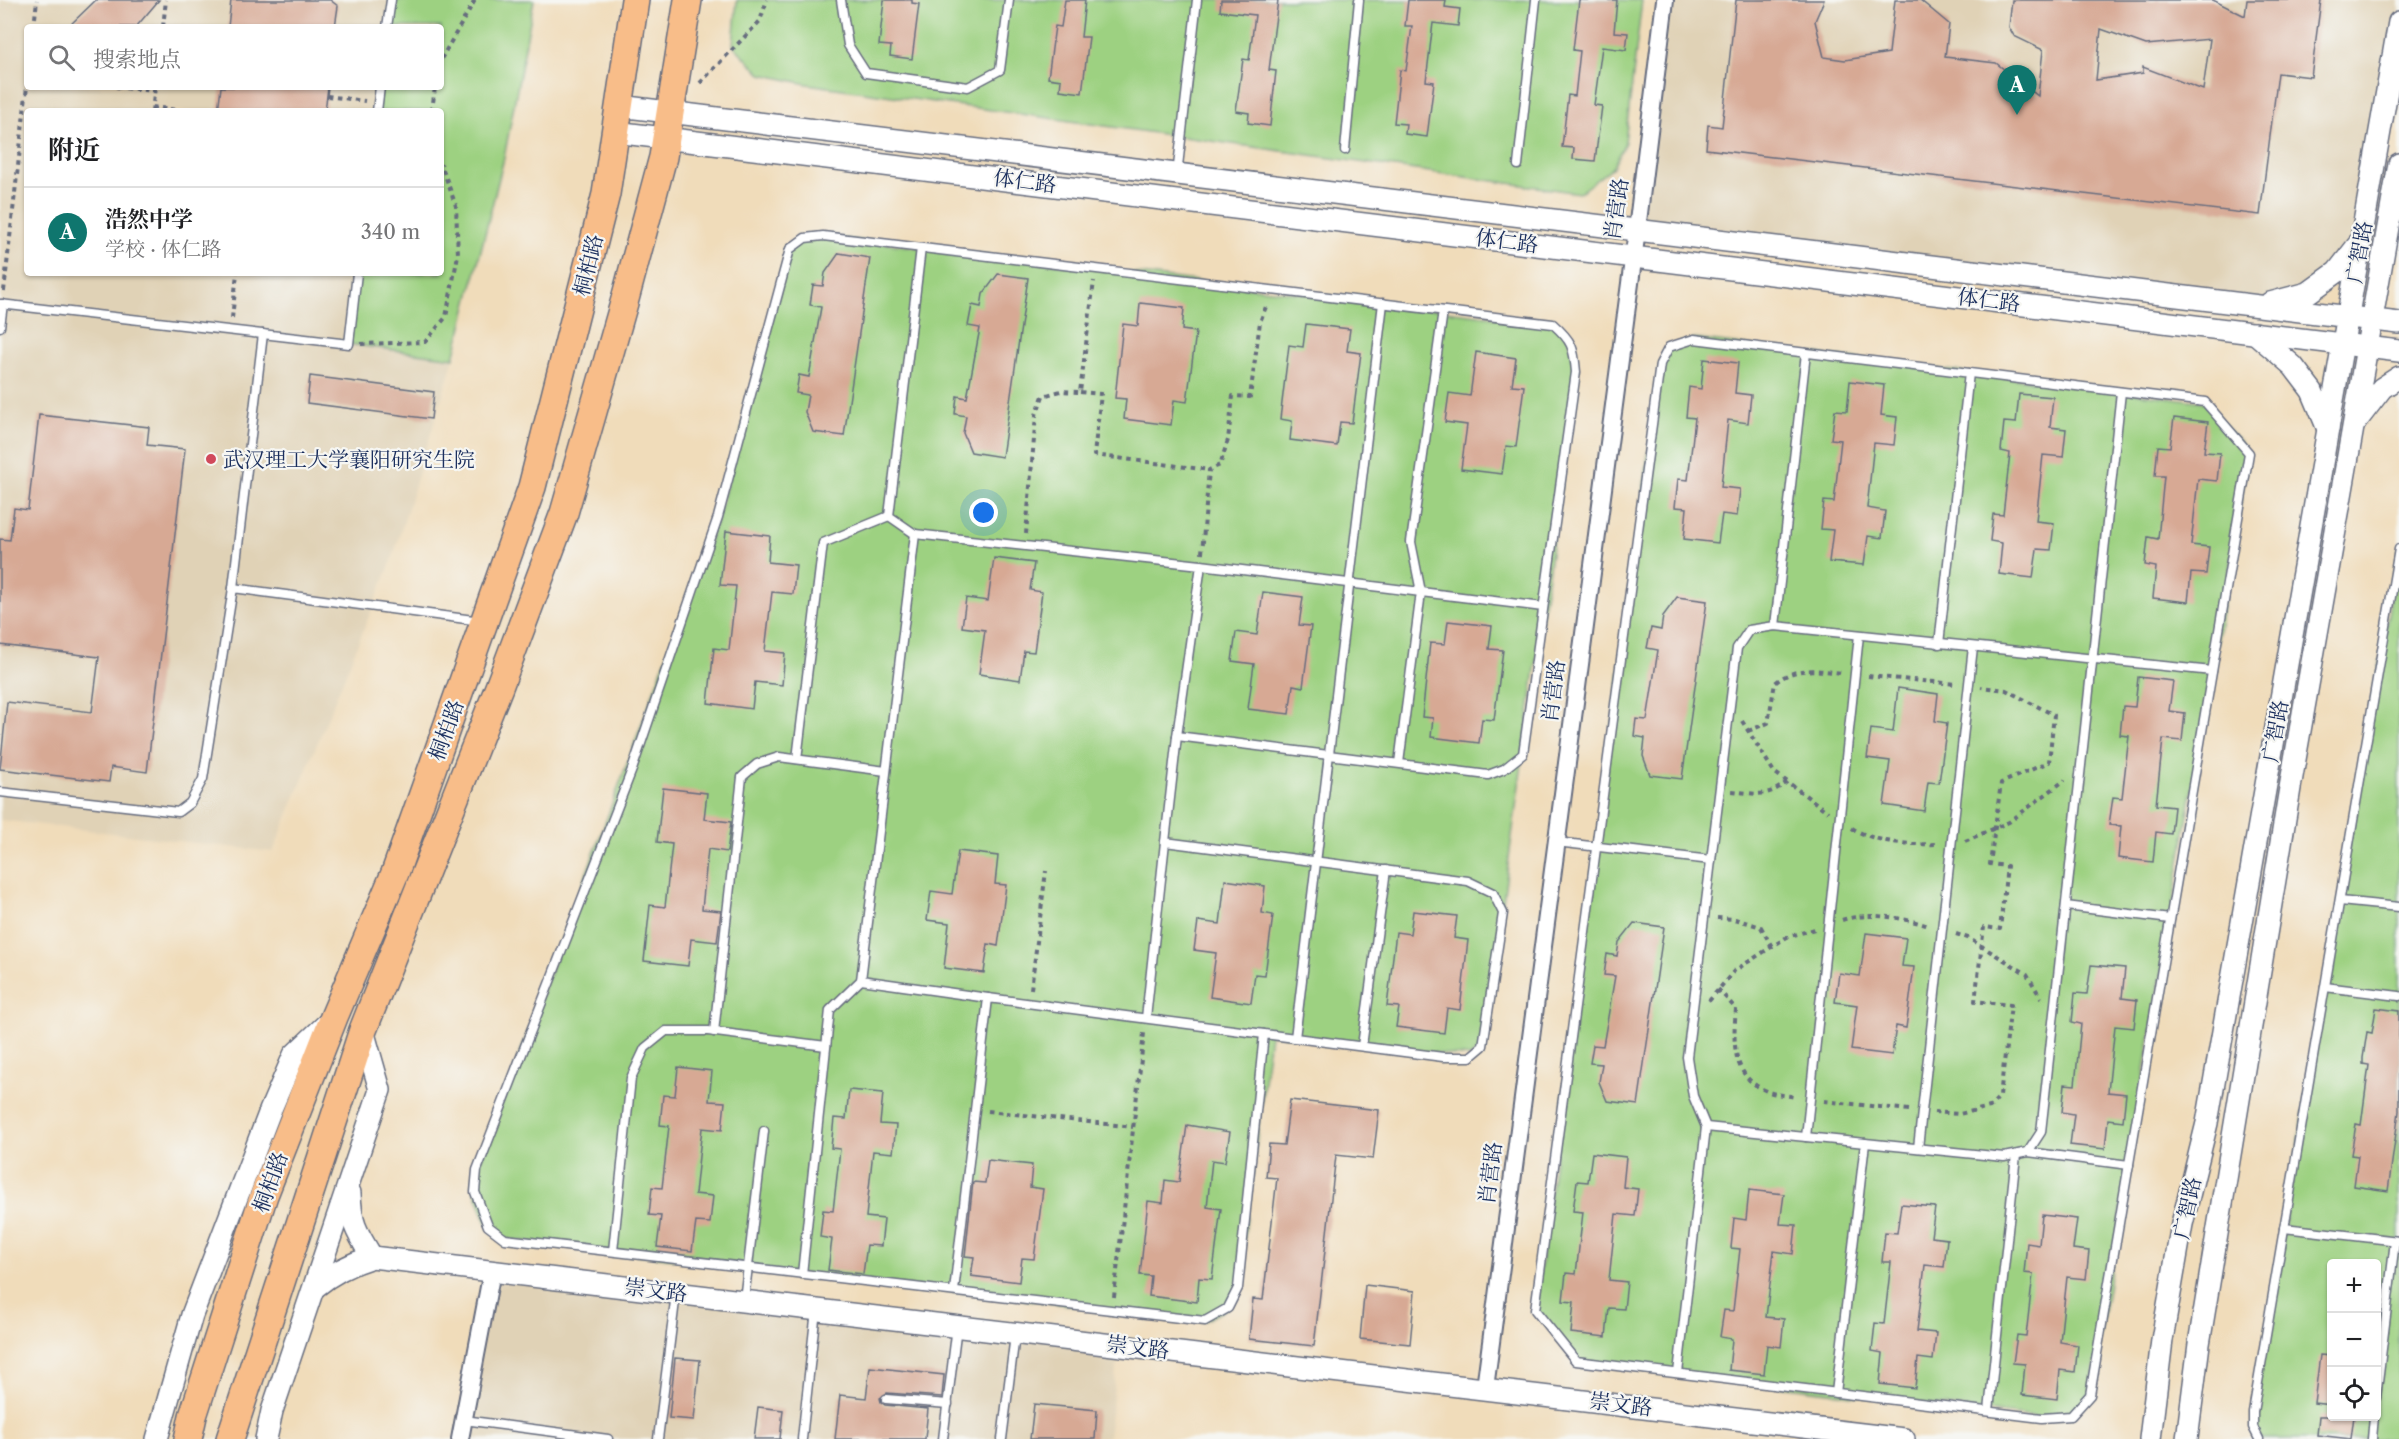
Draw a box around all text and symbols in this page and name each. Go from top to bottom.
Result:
search box [24,24,444,90]
icon: search [45,41,78,74]
text: 搜索地点 [93,46,181,73]
pin: A [1998,66,2036,115]
text: 附近 [48,134,100,166]
street label: 体仁路 [992,165,1058,197]
street label: 肖营路 [1599,176,1633,242]
text: 浩然中学 [105,206,193,233]
street label: 广智路 [2341,219,2377,285]
text: A [60,220,75,244]
text: 340 m [361,220,420,244]
street label: 体仁路 [1474,225,1540,257]
street label: 桐柏路 [568,231,608,299]
text: 学校 · 体仁路 [105,237,221,261]
street label: 体仁路 [1956,284,2022,316]
place label: 武汉理工大学襄阳研究生院 [223,447,475,472]
marker: 武汉理工大学襄阳研究生院 [204,452,218,466]
your location [969,498,998,527]
street label: 肖营路 [1537,658,1569,724]
street label: 桐柏路 [423,696,469,764]
street label: 广智路 [2257,698,2293,764]
street label: 肖营路 [1474,1140,1506,1206]
street label: 桐柏路 [247,1148,293,1216]
street label: 广智路 [2168,1175,2206,1241]
map controls [2327,1259,2381,1421]
button: + [2327,1259,2381,1313]
street label: 崇文路 [623,1274,689,1306]
button: − [2327,1313,2381,1367]
street label: 崇文路 [1105,1331,1171,1363]
button: locate [2327,1367,2381,1421]
street label: 崇文路 [1588,1388,1654,1420]

